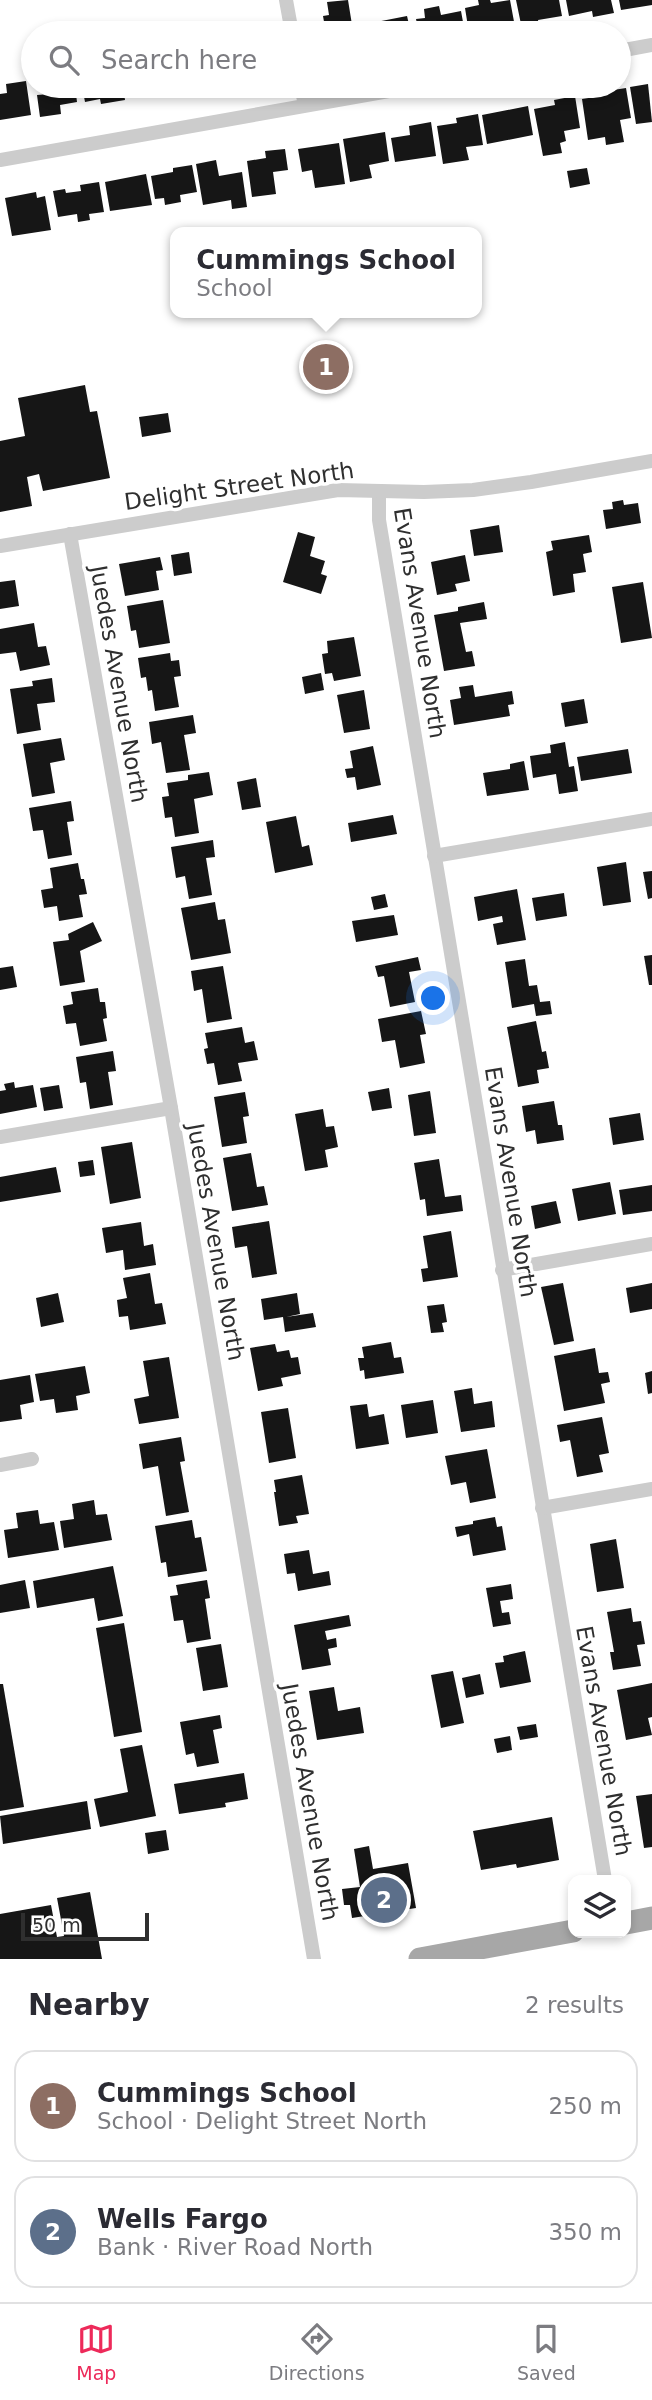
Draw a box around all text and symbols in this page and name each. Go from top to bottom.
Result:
search box [21,21,631,98]
icon: search [45,41,83,79]
text: Search here [101,45,257,75]
popup [170,227,482,318]
text: Cummings School [196,245,456,275]
text: School [196,275,273,301]
pin: 1 [303,341,349,393]
street label: Delight Street North [122,457,356,515]
street label: Evans Avenue North [389,506,451,740]
street label: Juedes Avenue North [85,561,153,805]
your location [416,981,450,1015]
street label: Evans Avenue North [480,1065,542,1299]
street label: Juedes Avenue North [182,1119,250,1363]
street label: Evans Avenue North [571,1624,637,1858]
street label: Juedes Avenue North [276,1679,344,1923]
pin: 2 [361,1874,407,1926]
map controls [568,1875,631,1938]
button: layers [568,1875,631,1938]
scale bar [21,1910,149,1942]
text: 50 m [32,1914,81,1936]
text: Nearby [28,1987,150,2022]
text: 2 results [525,1992,624,2018]
text: Cummings School [97,2078,357,2108]
text: 1 [45,2093,61,2119]
text: 250 m [548,2093,622,2119]
text: School · Delight Street North [97,2108,427,2134]
text: Wells Fargo [97,2204,268,2234]
text: 2 [45,2219,61,2245]
text: 350 m [548,2219,622,2245]
text: Bank · River Road North [97,2234,373,2260]
tab: Map [76,2320,116,2384]
tab: Directions [269,2320,365,2384]
tab: Saved [517,2320,576,2384]

